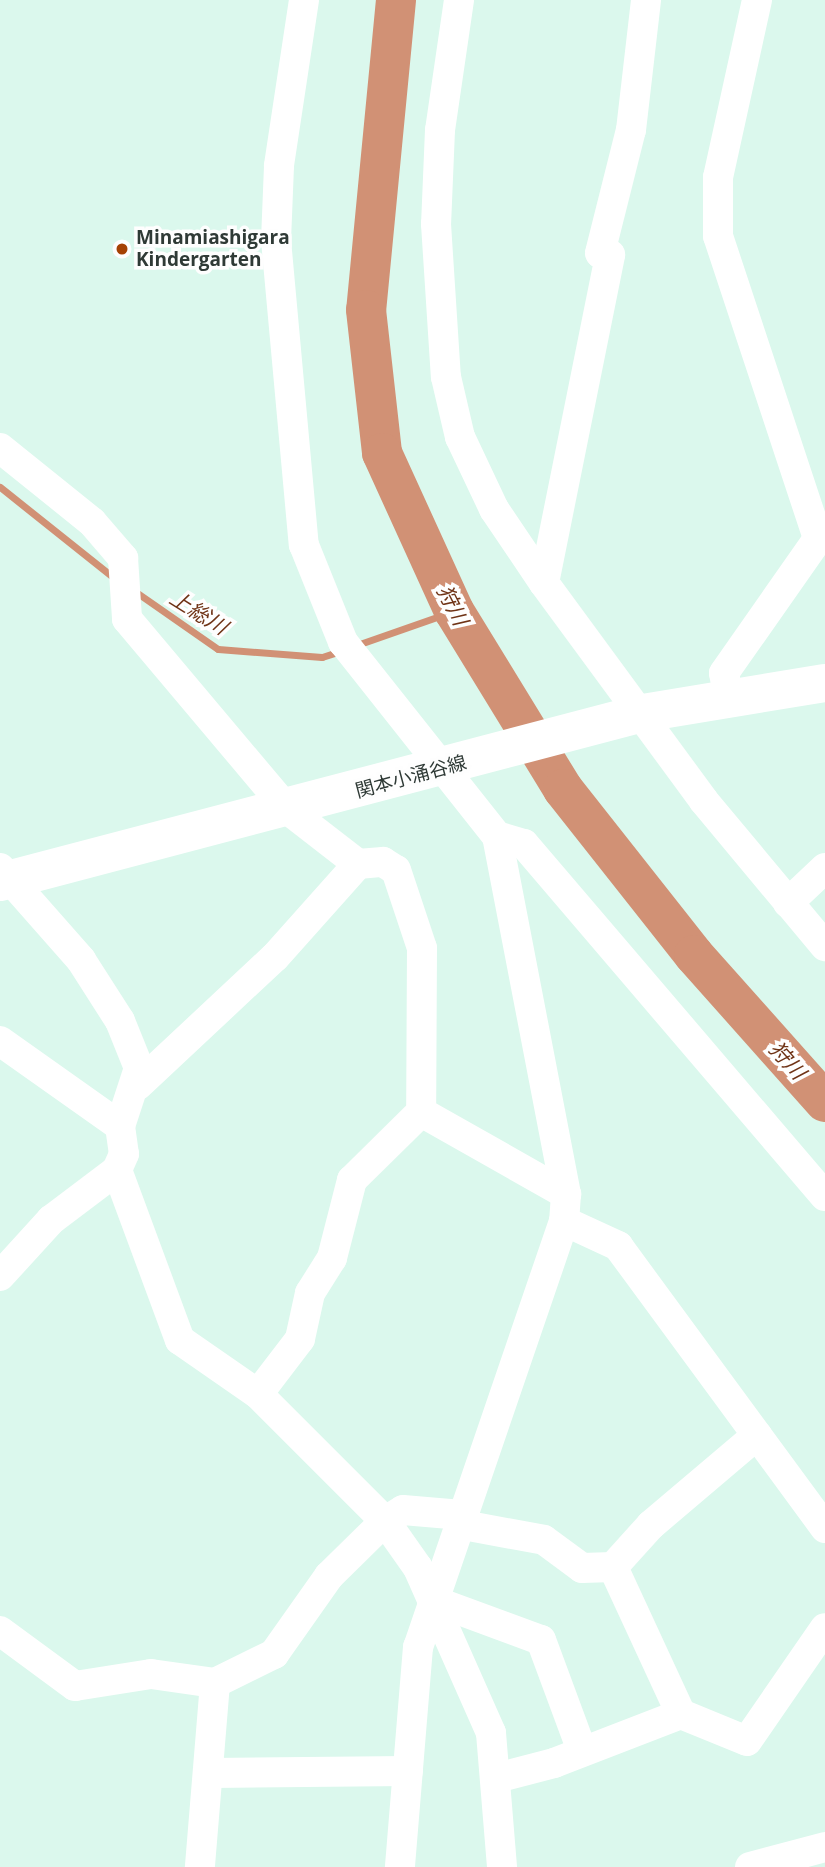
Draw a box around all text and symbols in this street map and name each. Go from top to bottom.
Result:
place label: Minamiashigara Kindergarten [136,227,290,271]
marker: Minamiashigara Kindergarten [114,241,130,257]
water label: 狩川 [432,581,474,629]
water label: 上総川 [166,585,232,639]
street label: 関本小涌谷線 [353,751,469,803]
water label: 狩川 [765,1036,811,1084]

